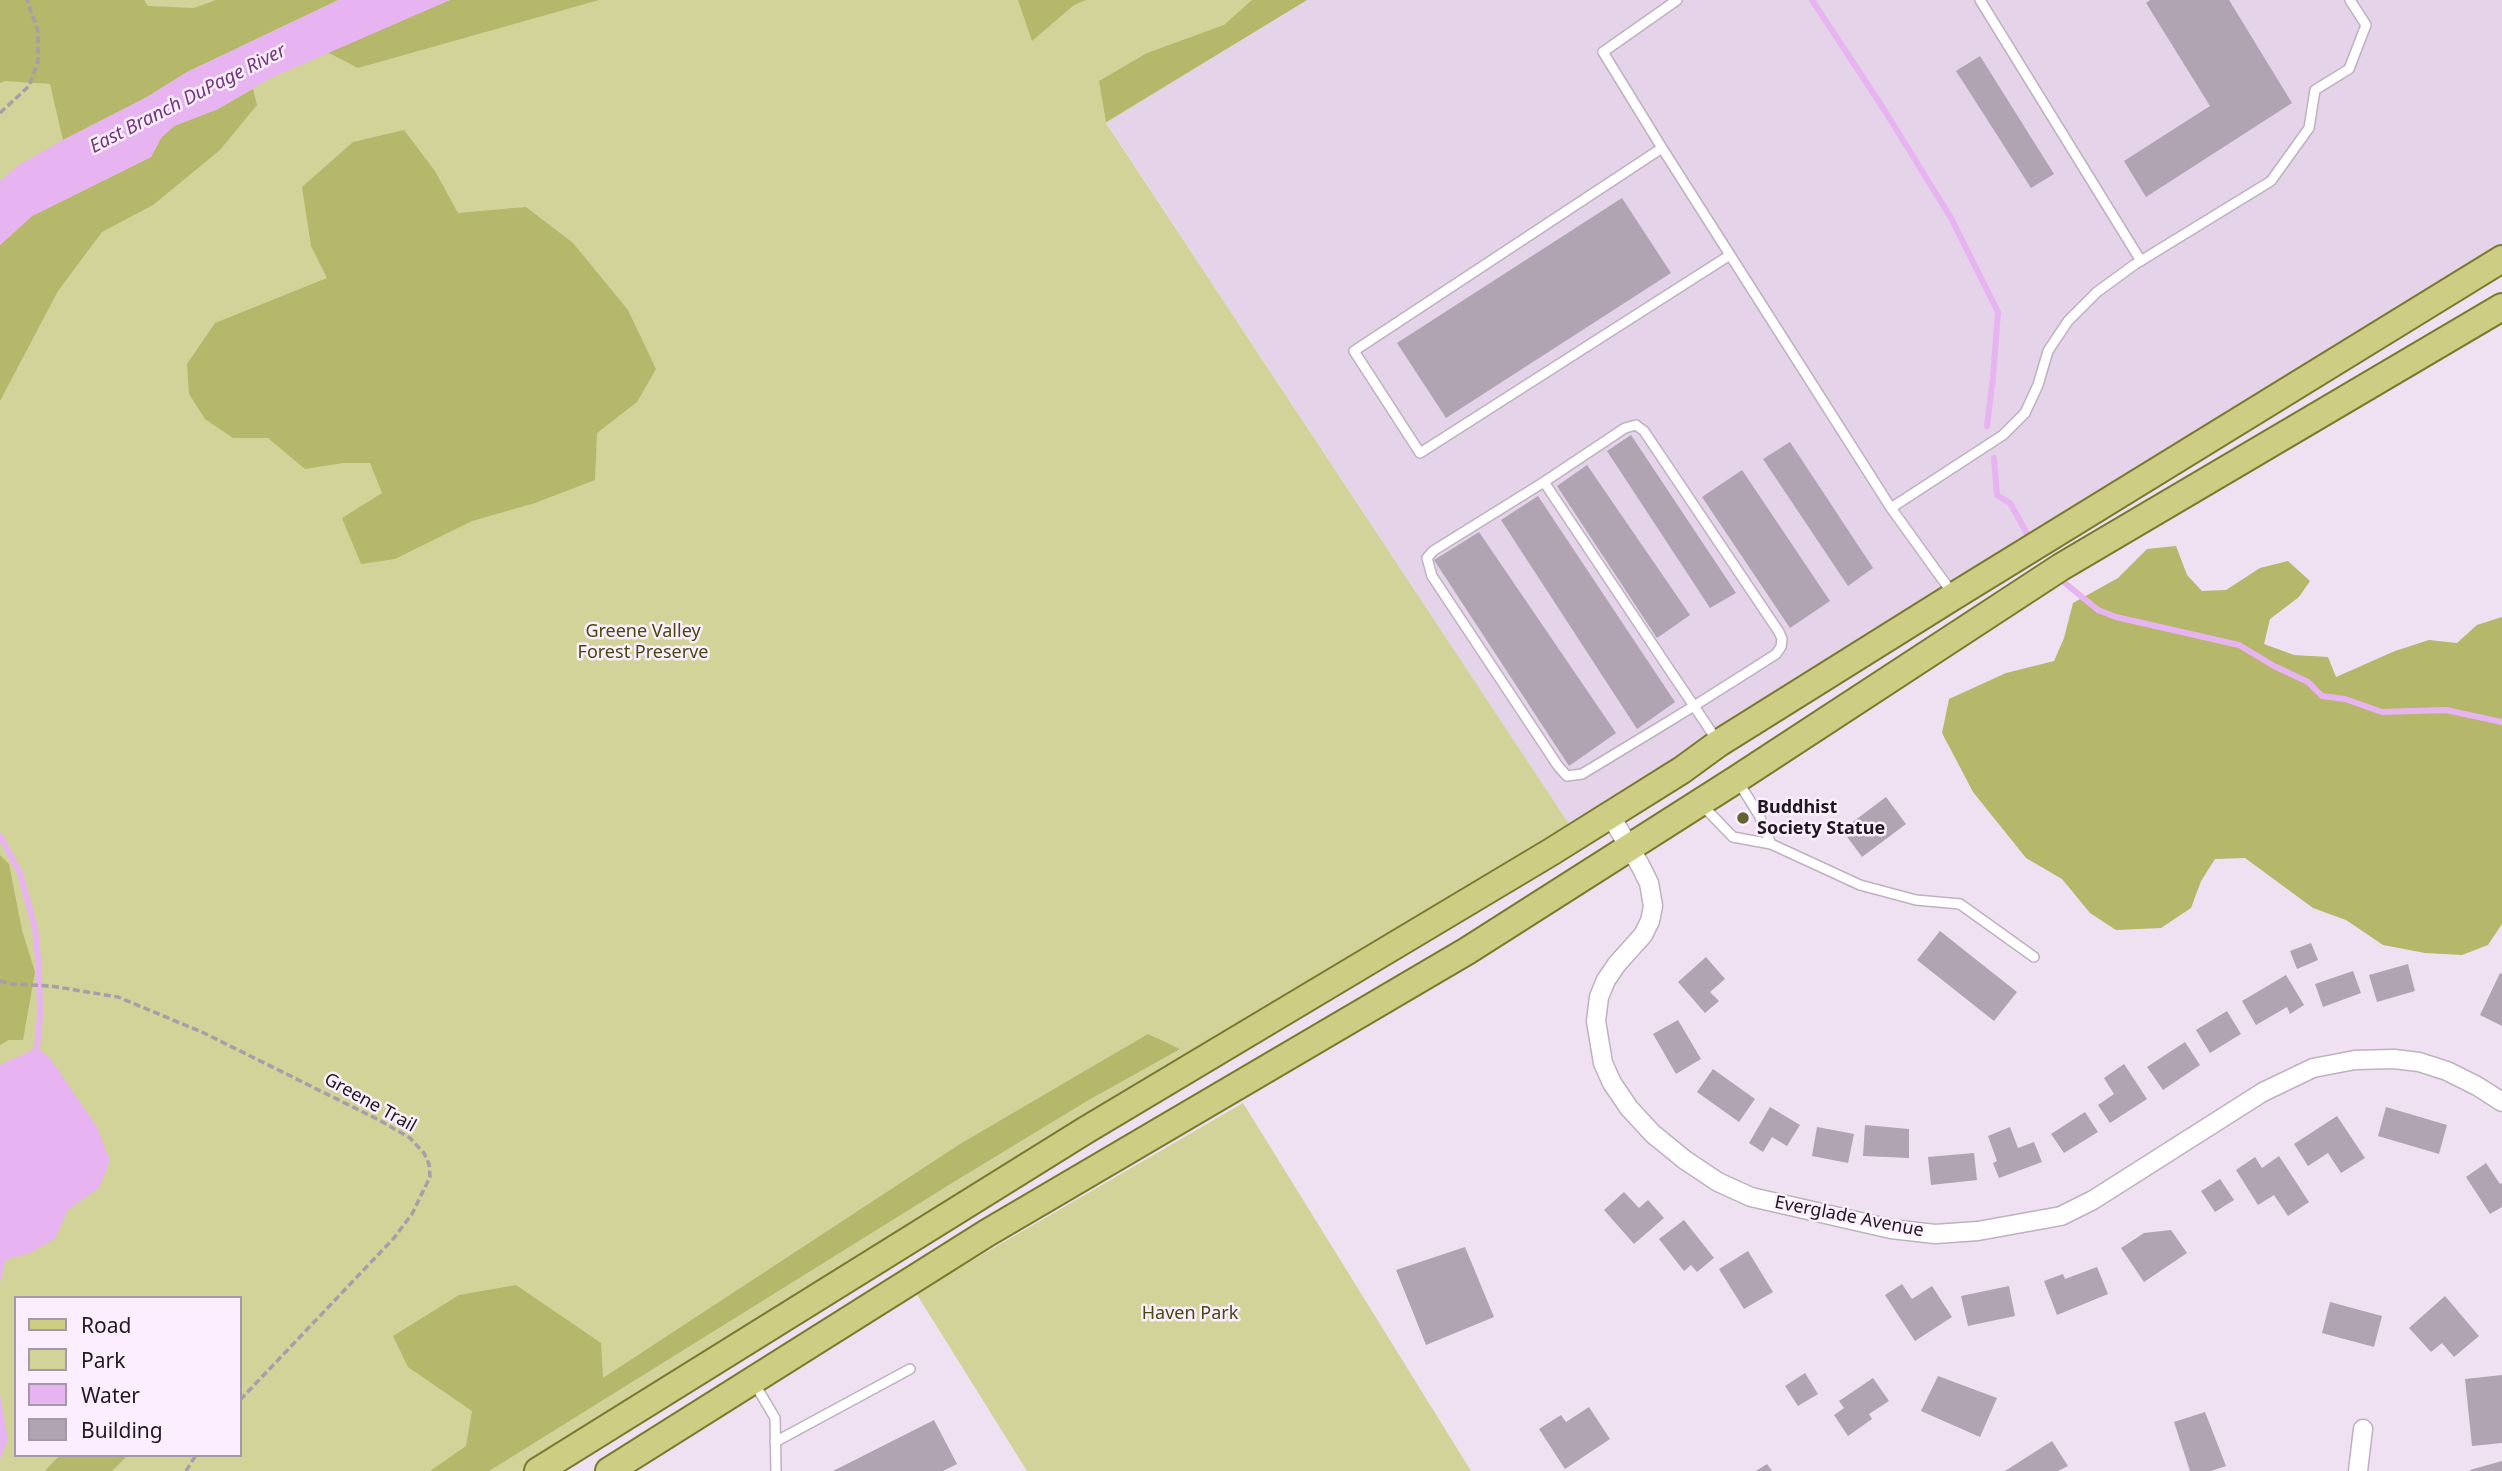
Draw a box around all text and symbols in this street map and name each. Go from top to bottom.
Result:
water label: East Branch DuPage River [86,40,290,158]
park label: Greene Valley Forest Preserve [578,621,708,664]
place label: Buddhist Society Statue [1757,797,1885,840]
marker: Buddhist Society Statue [1735,810,1751,826]
street label: Greene Trail [320,1069,420,1137]
street label: Everglade Avenue [1773,1192,1925,1242]
legend [14,1296,242,1457]
park label: Haven Park [1142,1303,1238,1325]
text: Road [81,1311,131,1339]
text: Park [81,1346,125,1374]
text: Water [81,1381,140,1409]
text: Building [81,1416,163,1444]

